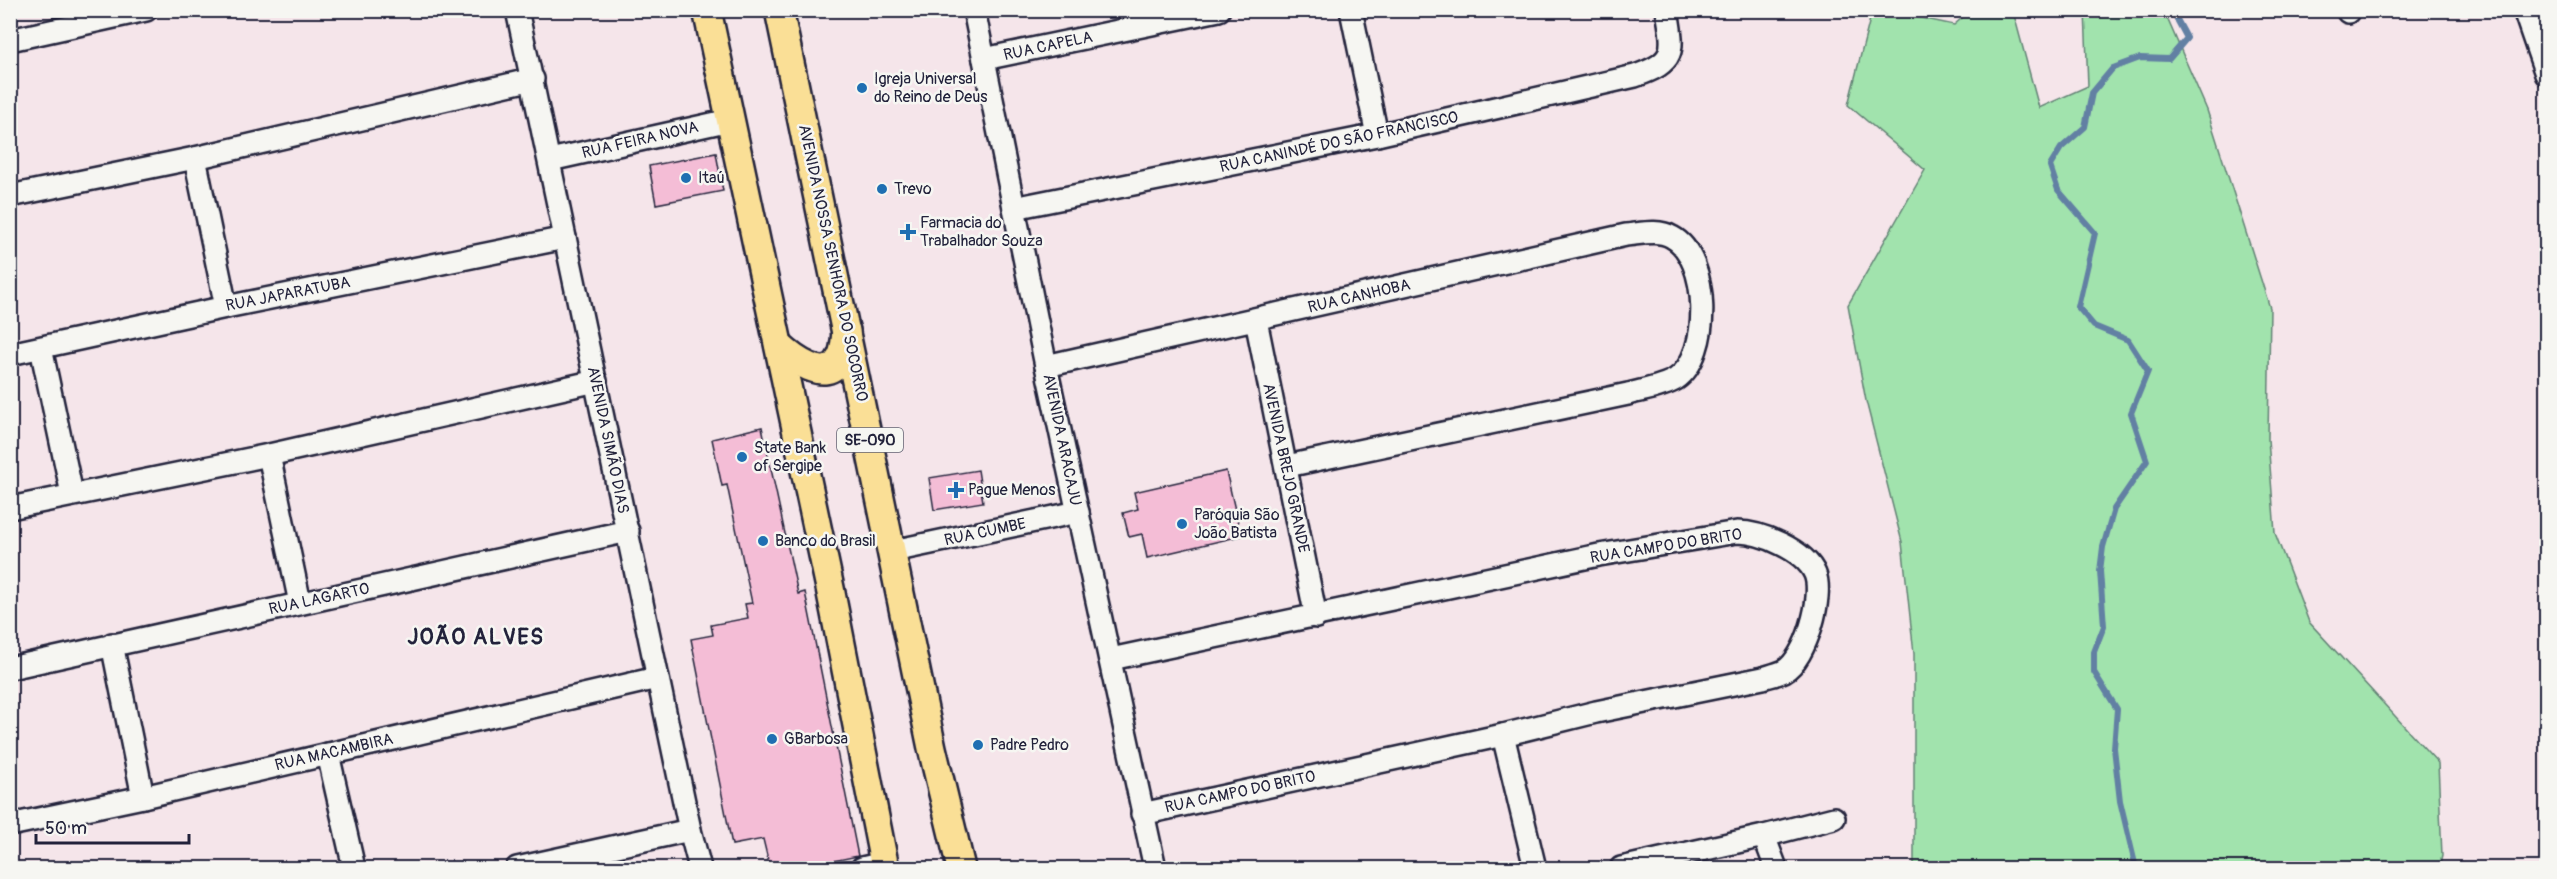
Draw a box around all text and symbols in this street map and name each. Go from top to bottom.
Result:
street label: RUA CAPELA [1002,27,1094,65]
place label: Igreja Universal do Reino de Deus [874,69,987,107]
marker: Igreja Universal do Reino de Deus [855,81,869,95]
street label: RUA CANINDÉ DO SÃO FRANCISCO [1218,107,1460,177]
street label: RUA FEIRA NOVA [580,117,700,163]
street label: AVENIDA NOSSA SENHORA DO SOCORRO [794,123,872,403]
place label: Itaú [698,168,725,188]
marker: Itaú [679,171,693,185]
place label: Trevo [894,179,932,199]
marker: Trevo [875,182,889,196]
place label: Farmacia do Trabalhador Souza [920,213,1043,251]
marker: Farmacia do Trabalhador Souza [901,225,915,239]
street label: RUA JAPARATUBA [224,272,352,316]
street label: RUA CANHOBA [1306,275,1412,317]
street label: AVENIDA SIMÃO DIAS [583,365,633,515]
street label: AVENIDA ARACAJU [1038,372,1086,508]
street label: AVENIDA BREJO GRANDE [1258,381,1314,555]
road number: SE-090 [837,428,903,452]
place label: State Bank of Sergipe [754,438,827,476]
marker: State Bank of Sergipe [735,450,749,464]
place label: Pague Menos [968,480,1055,500]
marker: Pague Menos [949,483,963,497]
place label: Paróquia São João Batista [1194,505,1280,543]
street label: RUA CUMBE [942,514,1028,550]
marker: Paróquia São João Batista [1175,517,1189,531]
street label: RUA CAMPO DO BRITO [1589,524,1743,568]
place label: Banco do Brasil [775,531,876,551]
marker: Banco do Brasil [756,534,770,548]
street label: RUA LAGARTO [267,579,371,619]
district label: JOÃO ALVES [407,623,545,651]
street label: RUA MACAMBIRA [273,729,395,775]
place label: GBarbosa [784,729,848,749]
marker: GBarbosa [765,732,779,746]
place label: Padre Pedro [990,735,1069,755]
marker: Padre Pedro [971,738,985,752]
street label: RUA CAMPO DO BRITO [1163,766,1317,818]
scale bar [36,807,189,845]
text: 50 m [45,817,87,840]

